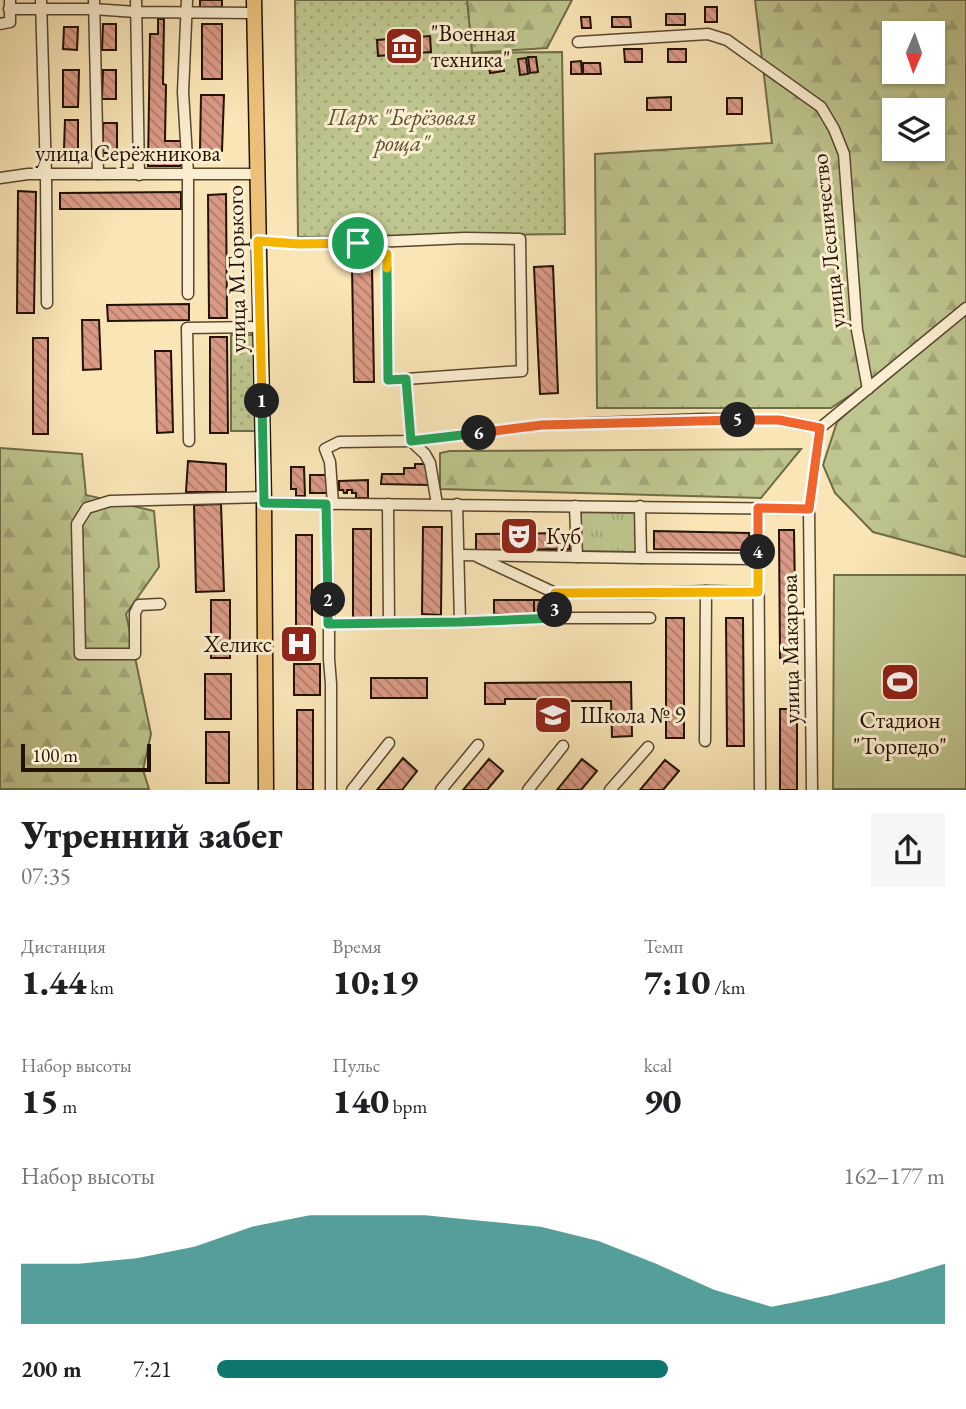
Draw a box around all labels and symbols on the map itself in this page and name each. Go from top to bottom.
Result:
place label: "Военная техника" [431,18,516,74]
north arrow [882,21,945,84]
museum icon: "Военная техника" [383,25,425,67]
park label: Парк "Берёзовая роща" [326,102,477,158]
street label: улица Серёжникова [35,138,221,168]
street label: улица Лесничество [804,152,852,330]
street label: улица М.Горького [220,185,252,353]
pin [328,213,388,273]
pin: 1 [244,384,280,418]
pin: 5 [720,402,756,438]
pin: 6 [462,416,496,450]
theatre icon: Куб [498,515,540,557]
place label: Куб [546,521,581,551]
pin: 4 [740,534,776,570]
street label: улица Макарова [774,573,806,724]
pin: 2 [310,582,346,618]
pin: 3 [538,592,572,628]
hospital icon: Хеликс [278,623,320,665]
place label: Хеликс [203,629,272,659]
sports icon: Стадион "Торпедо" [879,661,921,703]
school or university icon: Школа № 9 [532,694,574,736]
place label: Школа № 9 [580,700,686,730]
place label: Стадион "Торпедо" [853,705,947,761]
scale bar [21,740,150,772]

